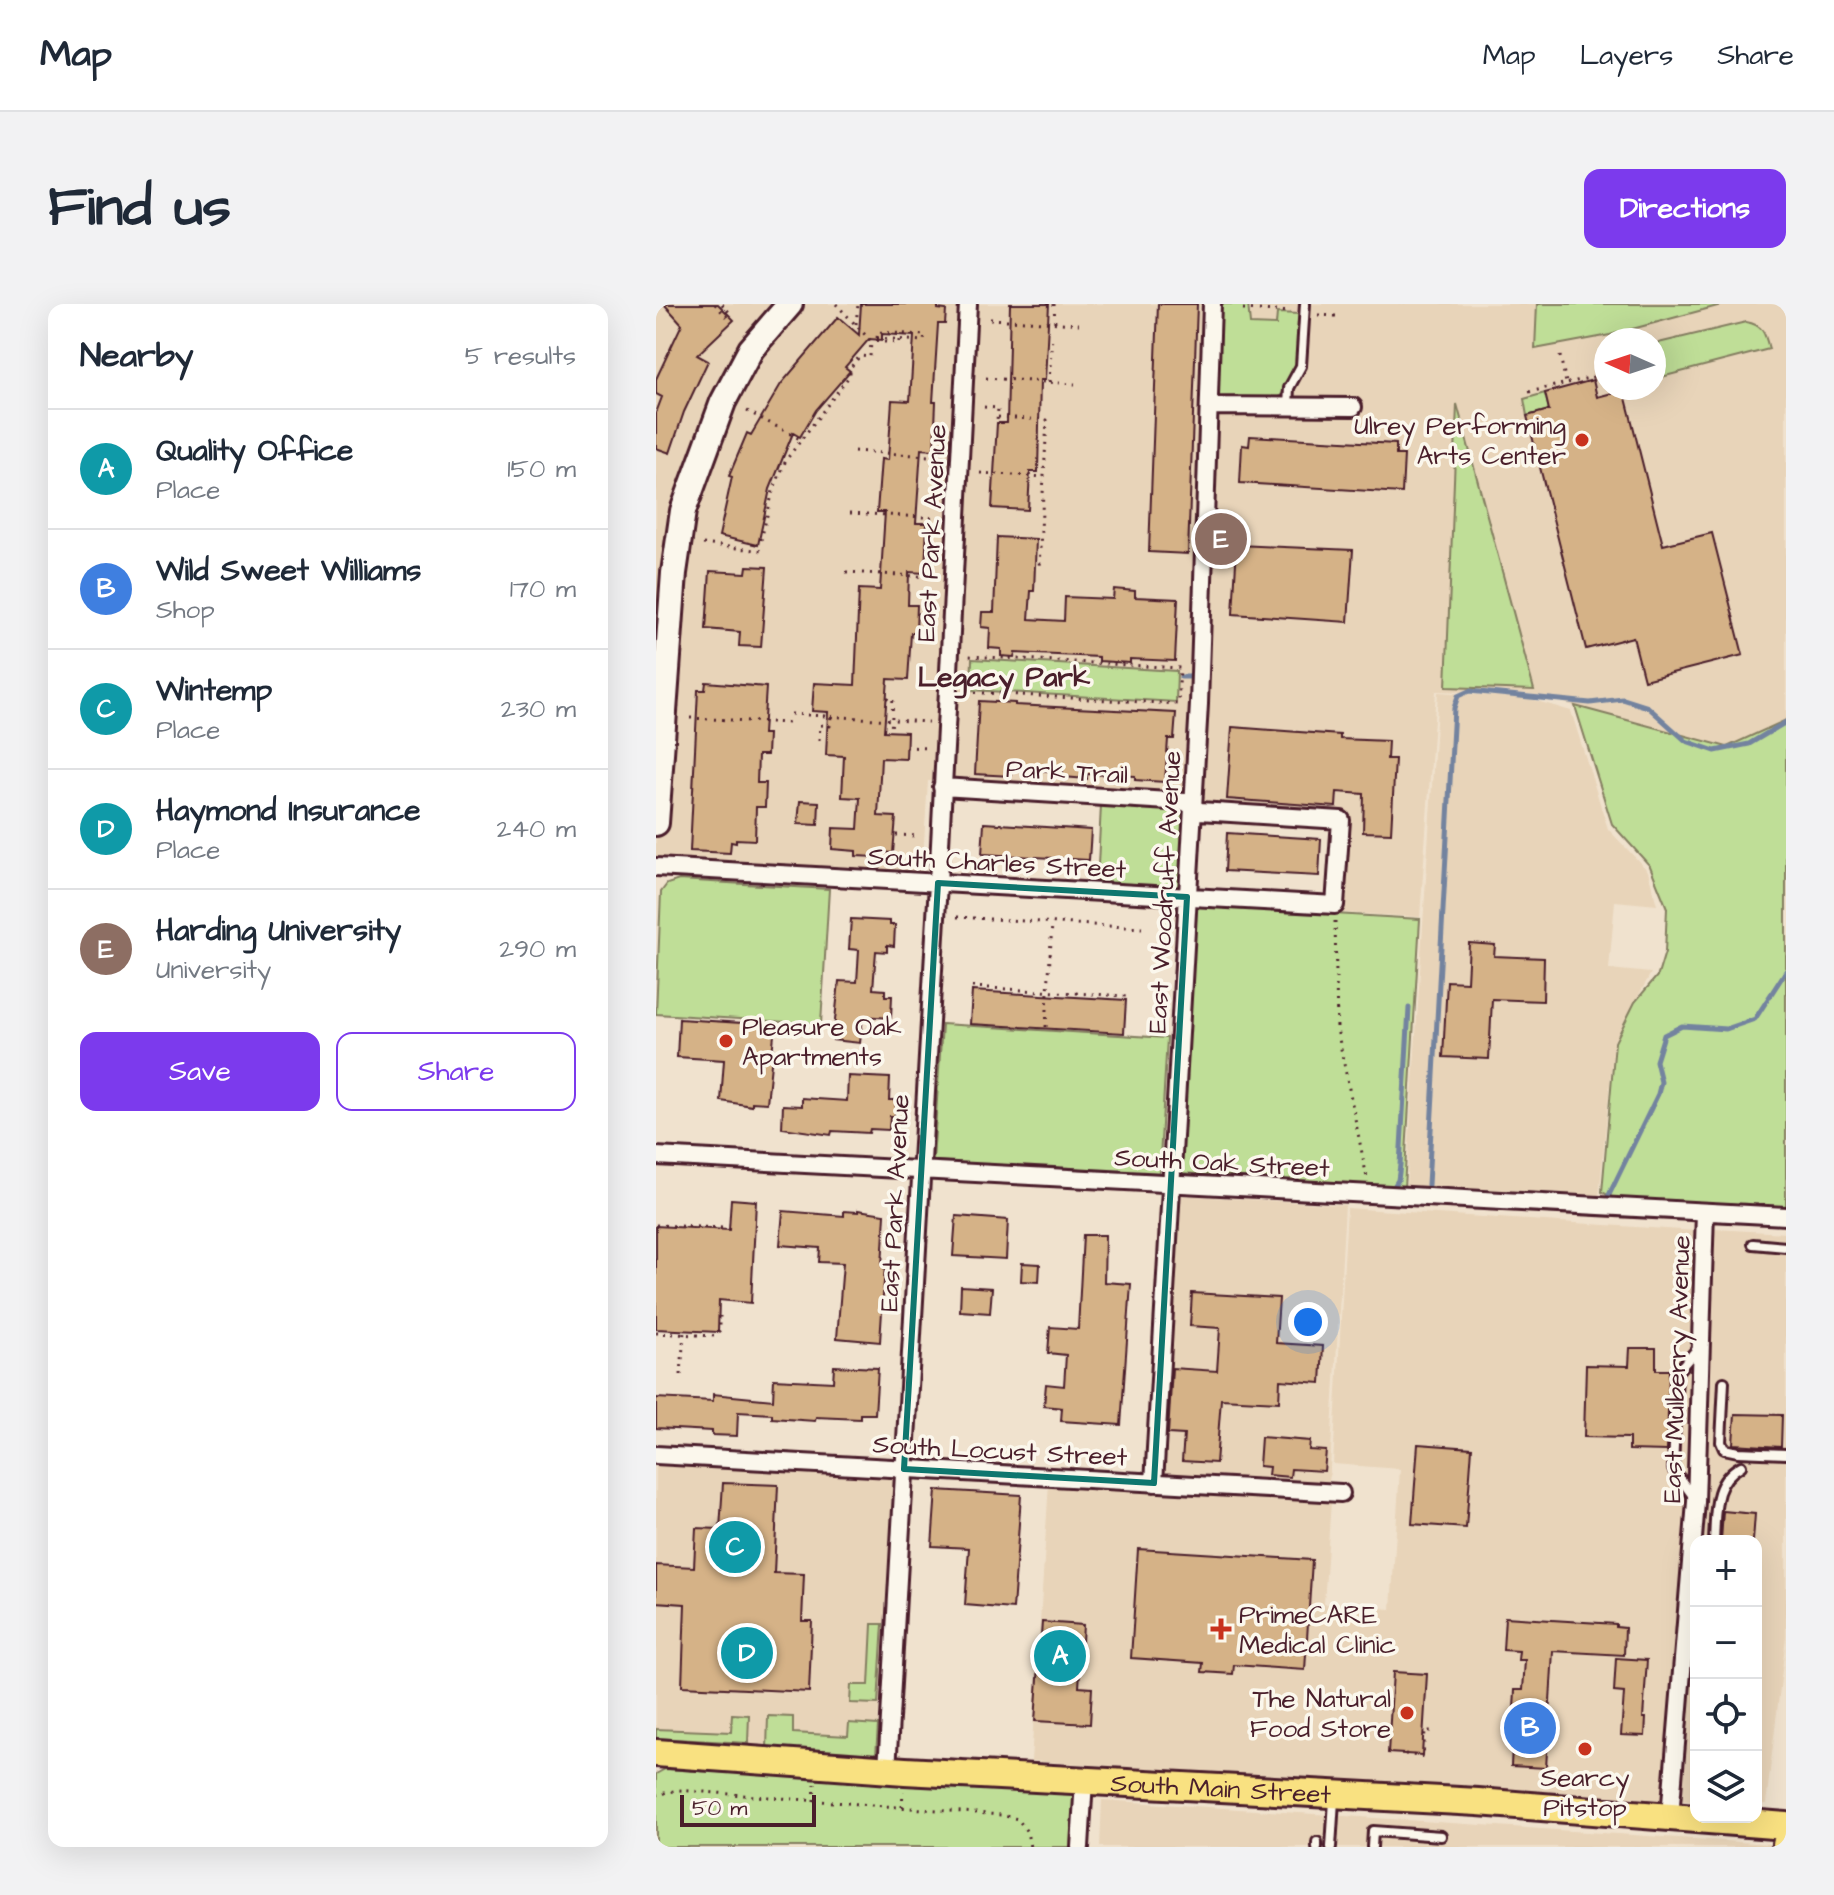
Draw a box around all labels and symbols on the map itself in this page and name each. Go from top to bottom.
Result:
north arrow [1594,328,1666,400]
place label: Ulrey Performing Arts Center [1354,408,1566,474]
street label: East Park Avenue [908,423,956,643]
marker: Ulrey Performing Arts Center [1573,431,1591,449]
pin: E [1195,509,1247,569]
district label: Legacy Park [918,658,1091,700]
street label: East Woodruff Avenue [1140,750,1190,1034]
street label: Park Trail [1005,751,1129,793]
street label: South Charles Street [867,838,1128,888]
place label: Pleasure Oak Apartments [742,1009,902,1075]
marker: Pleasure Oak Apartments [717,1032,735,1050]
street label: East Park Avenue [871,1093,919,1313]
street label: South Oak Street [1113,1139,1331,1187]
street label: East Mulberry Avenue [1654,1235,1702,1504]
your location [1288,1302,1328,1342]
street label: South Locust Street [872,1426,1129,1476]
pin: C [709,1517,761,1577]
place label: PrimeCARE Medical Clinic [1239,1597,1396,1663]
marker: PrimeCARE Medical Clinic [1210,1618,1232,1640]
pin: D [721,1623,773,1683]
pin: A [1034,1626,1086,1686]
place label: The Natural Food Store [1250,1681,1391,1747]
pin: B [1504,1698,1556,1758]
marker: The Natural Food Store [1398,1704,1416,1722]
marker: Searcy Pitstop [1576,1740,1594,1758]
place label: Searcy Pitstop [1540,1760,1630,1826]
street label: South Main Street [1110,1765,1332,1813]
scale bar [680,1791,816,1827]

